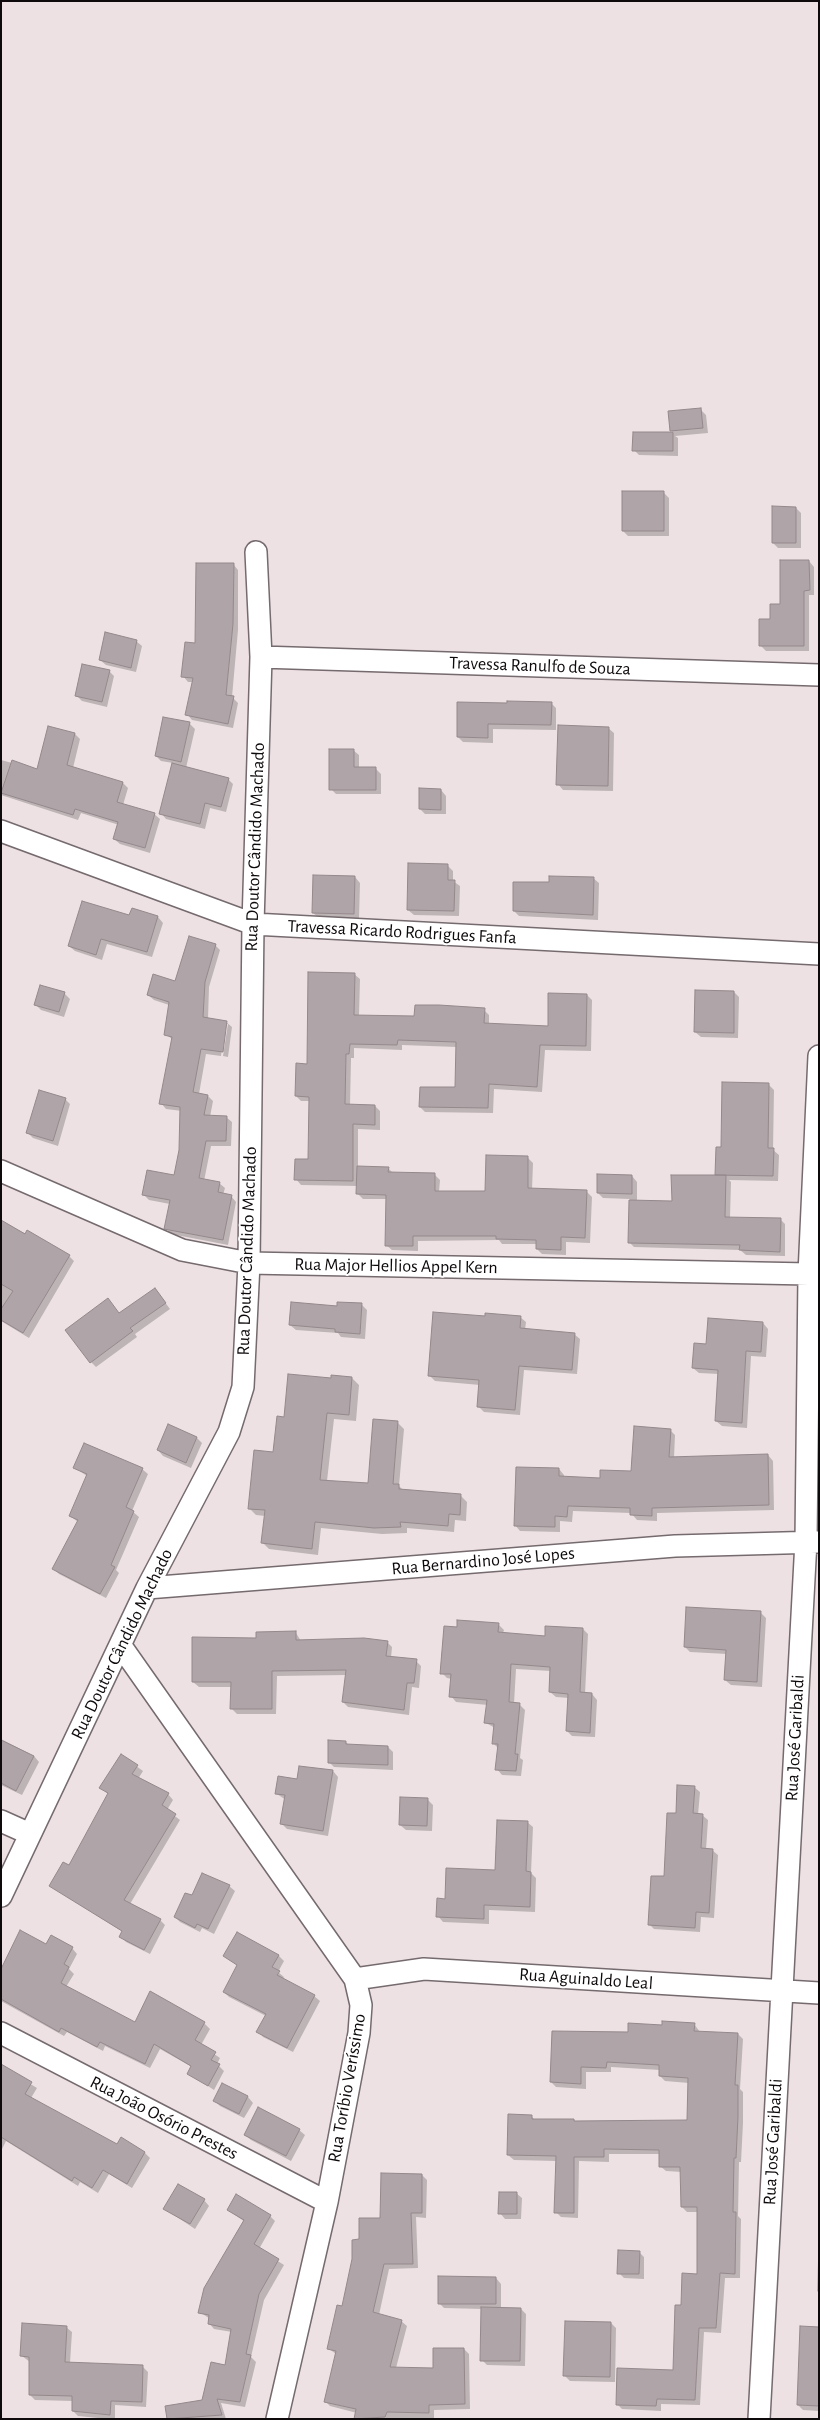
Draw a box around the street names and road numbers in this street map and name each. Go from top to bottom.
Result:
street label: Travessa Ranulfo de Souza [449,652,631,680]
street label: Rua Doutor Cândido Machado [241,742,269,952]
street label: Travessa Ricardo Rodrigues Fanfa [287,915,517,949]
street label: Rua Doutor Cândido Machado [233,1146,261,1356]
street label: Rua Major Hellios Appel Kern [294,1253,498,1279]
street label: Rua Bernardino José Lopes [390,1542,576,1580]
street label: Rua Doutor Cândido Machado [66,1545,178,1743]
street label: Rua José Garibaldi [781,1674,809,1802]
street label: Rua Aguinaldo Leal [518,1964,654,1994]
street label: Rua Toríbio Veríssimo [323,2012,371,2164]
street label: Rua João Osório Prestes [86,2071,242,2165]
street label: Rua José Garibaldi [759,2078,787,2206]

